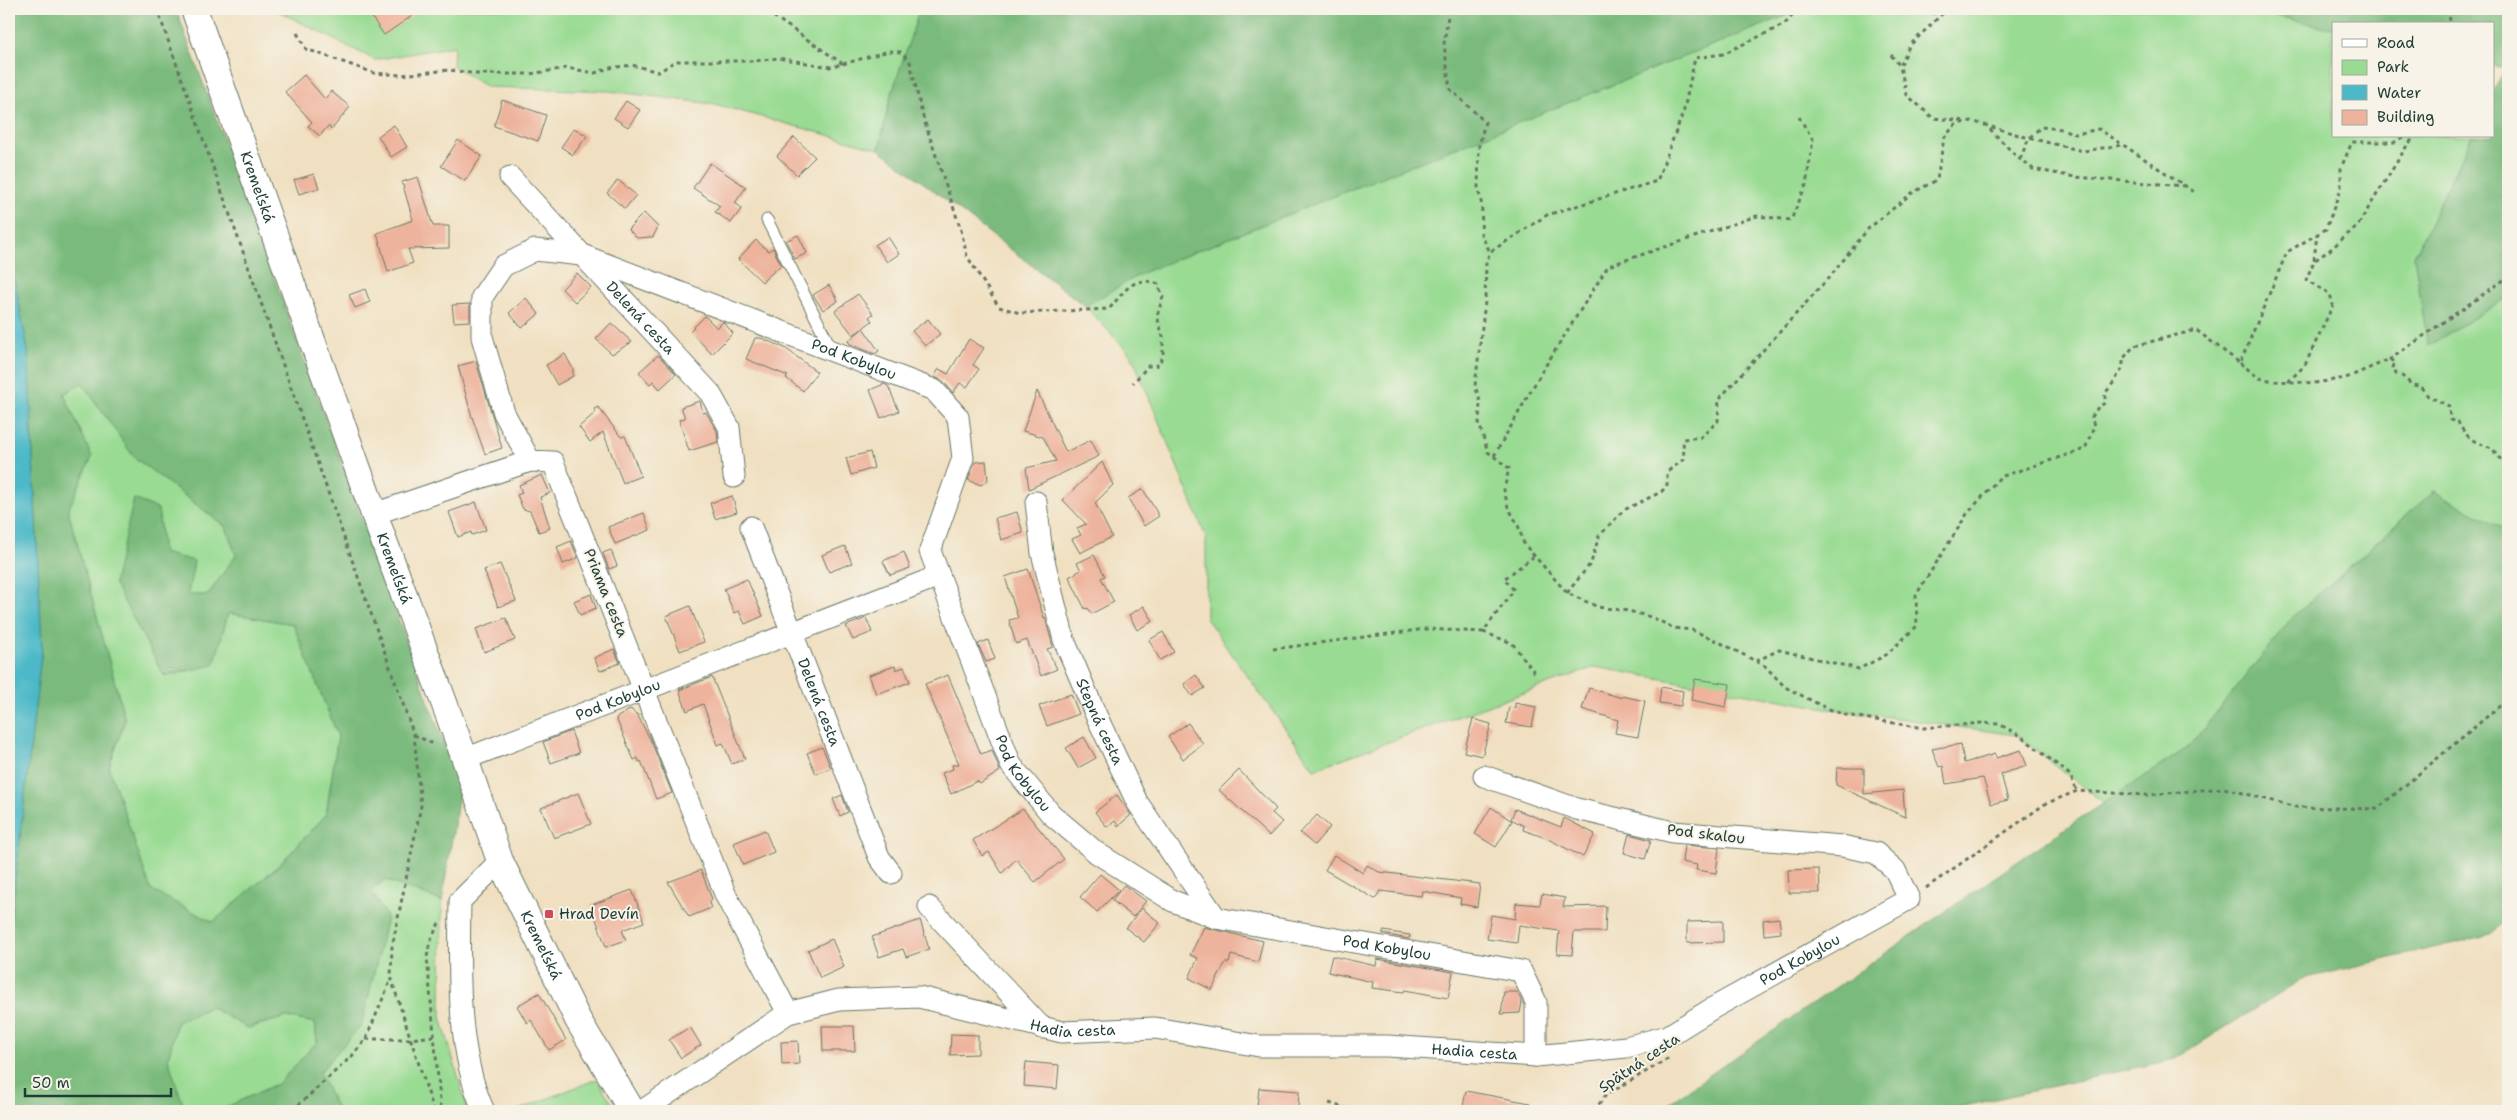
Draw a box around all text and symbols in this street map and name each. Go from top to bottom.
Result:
legend [2332,22,2494,138]
text: Road [2377,33,2415,53]
text: Park [2377,57,2409,77]
text: Water [2377,83,2421,103]
text: Building [2377,107,2434,127]
street label: Kremeľská [236,149,280,226]
street label: Delená cesta [602,277,680,359]
street label: Pod Kobylou [809,334,899,385]
street label: Kremeľská [372,530,417,607]
street label: Priama cesta [579,546,633,641]
street label: Delená cesta [793,655,845,750]
street label: Pod Kobylou [573,675,663,725]
street label: Stepná cesta [1071,675,1128,769]
street label: Pod Kobylou [991,732,1055,816]
street label: Pod skalou [1666,819,1746,849]
place label: Hrad Devín [559,904,639,924]
street label: Kremeľská [516,907,567,984]
marker: Hrad Devín [543,908,555,920]
street label: Pod Kobylou [1756,929,1844,990]
street label: Pod Kobylou [1341,930,1433,965]
street label: Hadia cesta [1028,1014,1116,1042]
street label: Spätná cesta [1595,1028,1684,1098]
street label: Hadia cesta [1431,1039,1519,1065]
scale bar [25,1065,171,1097]
text: 50 m [32,1073,70,1093]

